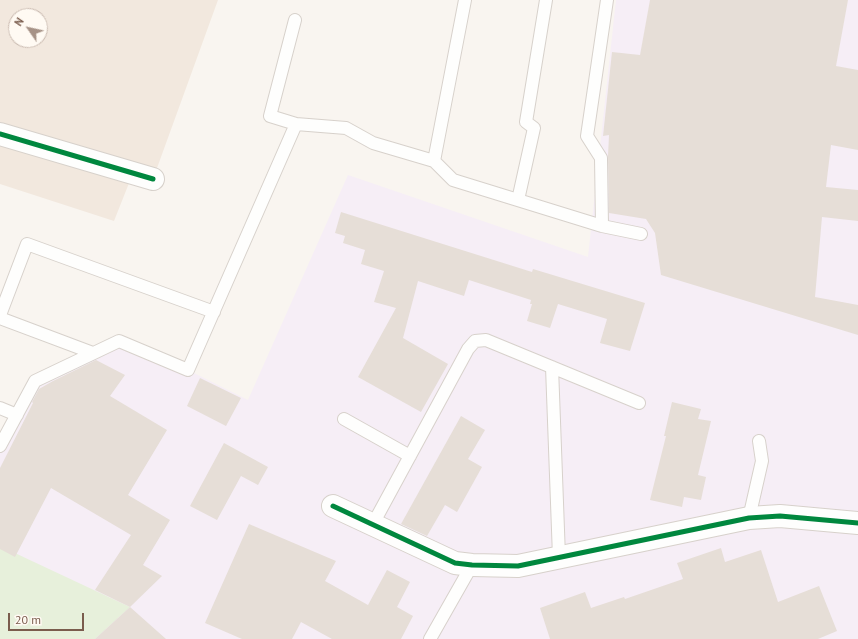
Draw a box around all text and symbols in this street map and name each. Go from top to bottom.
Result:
north arrow [8,8,48,48]
text: N [11,15,27,29]
scale bar [10,605,86,631]
text: 20 m [15,612,41,627]

